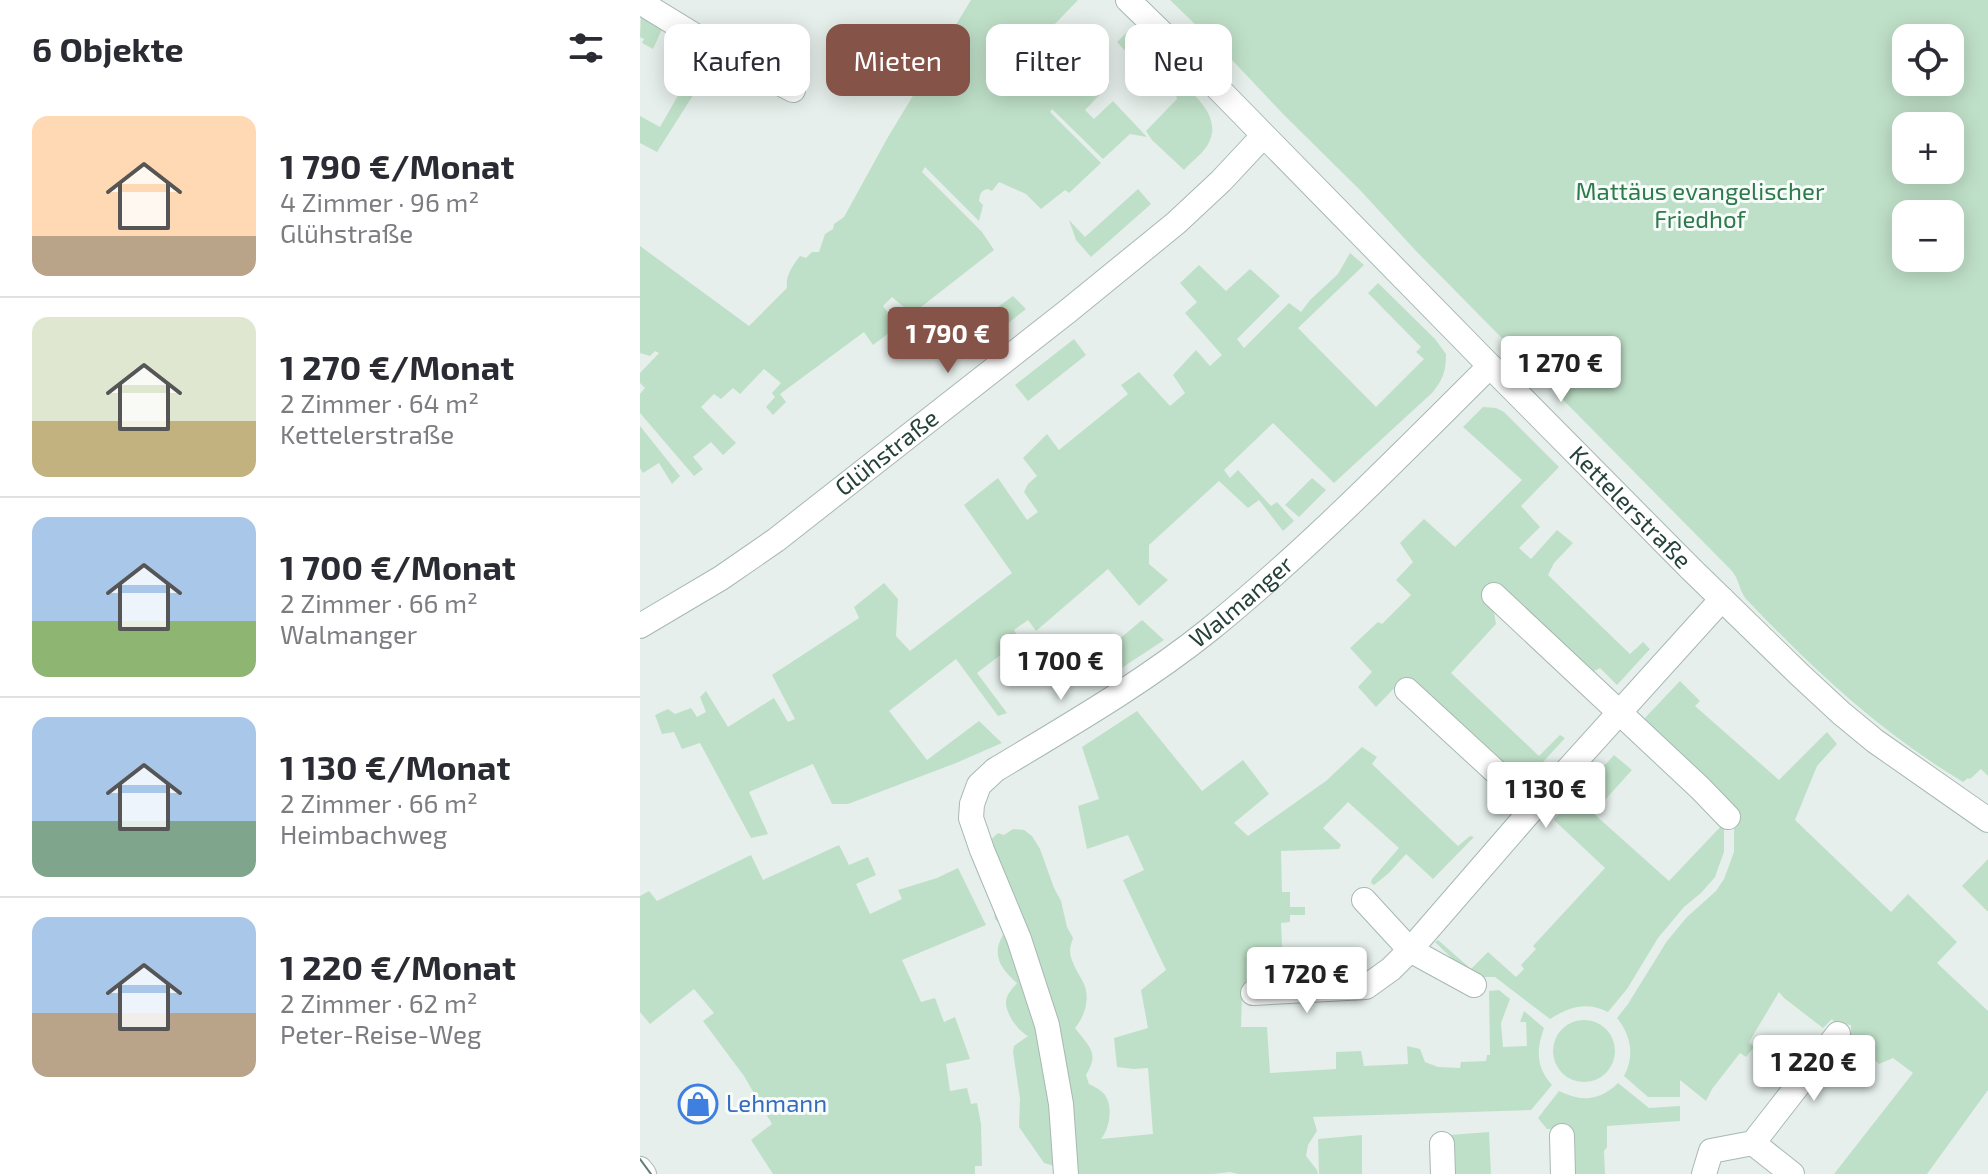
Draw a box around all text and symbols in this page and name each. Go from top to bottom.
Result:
chip: Kaufen [664,24,810,96]
chip: Mieten [826,24,970,96]
chip: Filter [986,24,1109,96]
chip: Neu [1125,24,1232,96]
map controls [1892,24,1964,272]
button: locate [1892,24,1964,96]
icon: filters [564,26,608,70]
text: 6 Objekte [32,28,184,69]
button: + [1892,112,1964,184]
text: 1 790 €/Monat [280,145,514,186]
icon: home [96,148,192,244]
park label: Mattäus evangelischer Friedhof [1575,176,1825,233]
text: 4 Zimmer · 96 m² [280,186,479,217]
button: − [1892,200,1964,272]
text: Glühstraße [280,217,413,248]
pin: 1 790 € [874,307,1022,375]
text: 1 790 € [906,317,990,348]
pin: 1 270 € [1487,336,1635,404]
text: 1 270 €/Monat [280,346,514,387]
text: 1 270 € [1519,346,1603,377]
icon: home [96,349,192,445]
text: 2 Zimmer · 64 m² [280,387,479,418]
street label: Glühstraße [829,402,943,501]
text: Kettelerstraße [280,418,454,449]
street label: Kettelerstraße [1564,439,1698,574]
text: 1 700 €/Monat [280,546,516,587]
icon: home [96,549,192,645]
street label: Walmanger [1183,549,1298,653]
text: 2 Zimmer · 66 m² [280,587,478,618]
text: Walmanger [280,618,417,649]
pin: 1 700 € [987,634,1135,702]
text: 1 700 € [1018,644,1104,675]
text: 1 130 €/Monat [280,746,510,787]
icon: home [96,749,192,845]
pin: 1 130 € [1472,762,1620,830]
text: 1 130 € [1505,772,1587,803]
text: 2 Zimmer · 66 m² [280,787,478,818]
text: Heimbachweg [280,818,447,849]
text: 1 220 €/Monat [280,946,516,987]
pin: 1 720 € [1233,947,1381,1015]
icon: home [96,949,192,1045]
text: 1 720 € [1265,957,1349,988]
text: 2 Zimmer · 62 m² [280,987,478,1018]
text: Peter-Reise-Weg [280,1018,482,1049]
pin: 1 220 € [1740,1035,1888,1103]
text: 1 220 € [1771,1045,1857,1076]
shop icon: Lehmann [677,1083,719,1125]
place label: Lehmann [726,1088,827,1117]

